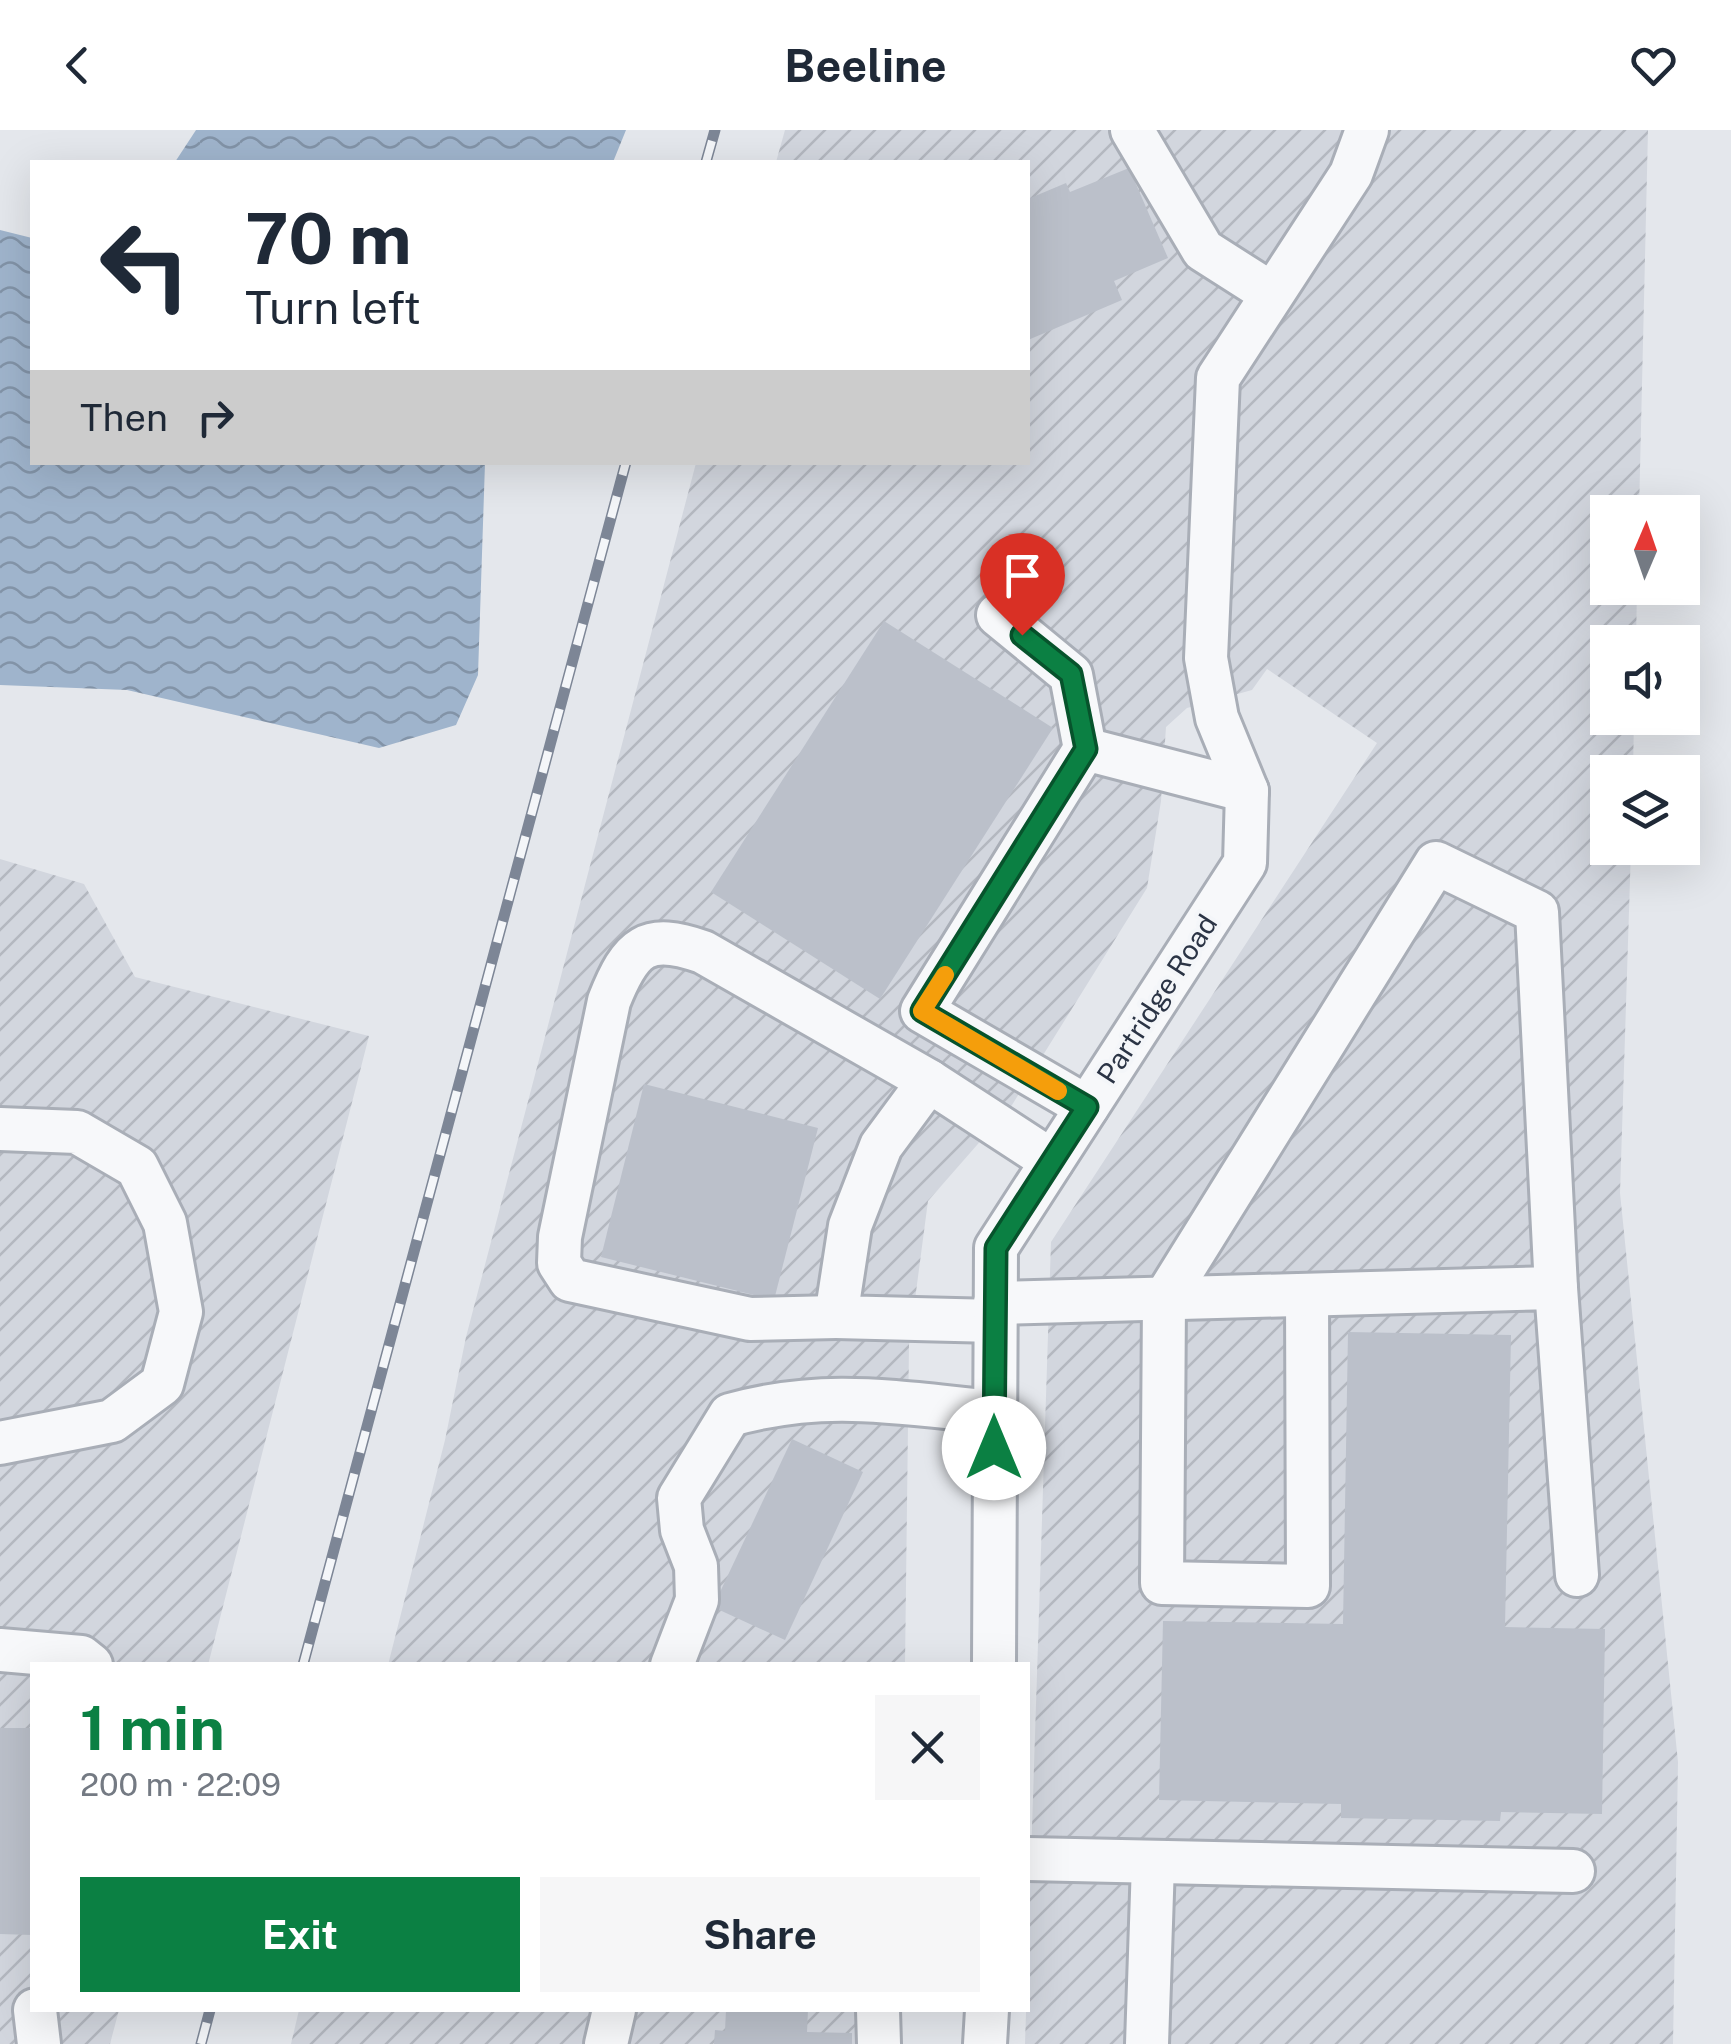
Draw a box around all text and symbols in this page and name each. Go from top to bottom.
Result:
icon: back [50,38,105,93]
icon: heart [1626,38,1681,93]
text: Beeline [784,39,947,92]
text: 70 m [245,197,412,280]
icon: left [80,200,210,330]
text: Turn left [245,281,421,334]
icon: right [188,390,243,445]
text: Then [80,395,168,440]
north arrow [1590,495,1700,605]
map controls [1590,495,1700,865]
pin [980,533,1065,636]
icon: arrive [995,548,1050,603]
button: sound [1590,625,1700,735]
button: layers [1590,755,1700,865]
street label: Partridge Road [1090,908,1223,1089]
position arrow [942,1396,1046,1500]
text: 1 min [80,1693,225,1764]
button: close [875,1695,980,1800]
text: 200 m · 22:09 [80,1766,281,1803]
button: Exit [80,1877,520,1992]
button: Share [540,1877,980,1992]

